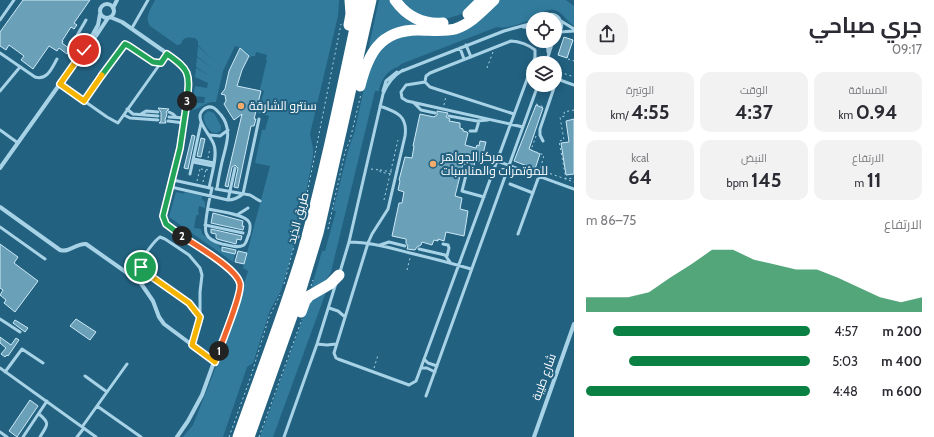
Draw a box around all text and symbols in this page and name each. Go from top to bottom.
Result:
map controls [526,12,562,92]
button: locate [526,12,562,48]
text: جري صباحي [809,12,922,39]
button: share [586,13,628,55]
pin [67,33,101,67]
icon: check [73,39,95,61]
text: 09:17 [892,41,922,57]
button: layers [526,56,562,92]
text: الوتيرة [626,83,654,97]
text: الوقت [740,83,768,97]
text: المسافة [848,83,888,97]
pin: 3 [177,91,197,111]
text: 3 [184,94,190,108]
place label: سنترو الشارقة [249,98,317,113]
text: 4:55 [631,100,669,124]
text: 4:37 [735,100,773,124]
text: 0.94 [856,100,897,124]
marker: سنترو الشارقة [236,101,246,111]
text: /km [611,108,631,122]
text: km [839,108,856,122]
place label: مركز الجواهر للمؤتمرات والمناسبات [440,149,548,178]
text: kcal [631,151,649,165]
text: النبض [741,151,767,165]
text: الارتفاع [852,151,884,165]
marker: مركز الجواهر للمؤتمرات والمناسبات [428,159,438,169]
text: 64 [628,165,652,189]
text: 145 [751,168,781,192]
text: 11 [867,168,881,192]
text: bpm [727,176,751,190]
text: m [855,176,867,190]
street label: طريق الذيد [283,190,312,245]
text: 75–86 m [586,212,636,228]
text: الارتفاع [884,216,922,232]
pin: 2 [172,226,192,246]
text: 2 [179,229,185,243]
pin [124,250,158,284]
icon: arrive [130,256,152,278]
text: 4:57 [834,323,858,339]
text: 200 m [883,323,922,339]
pin: 1 [209,341,229,361]
text: 1 [217,344,221,358]
street label: شارع طيبة [528,351,560,403]
text: 5:03 [832,353,858,369]
text: 400 m [881,353,922,369]
text: 4:48 [832,383,858,399]
text: 600 m [882,383,922,399]

